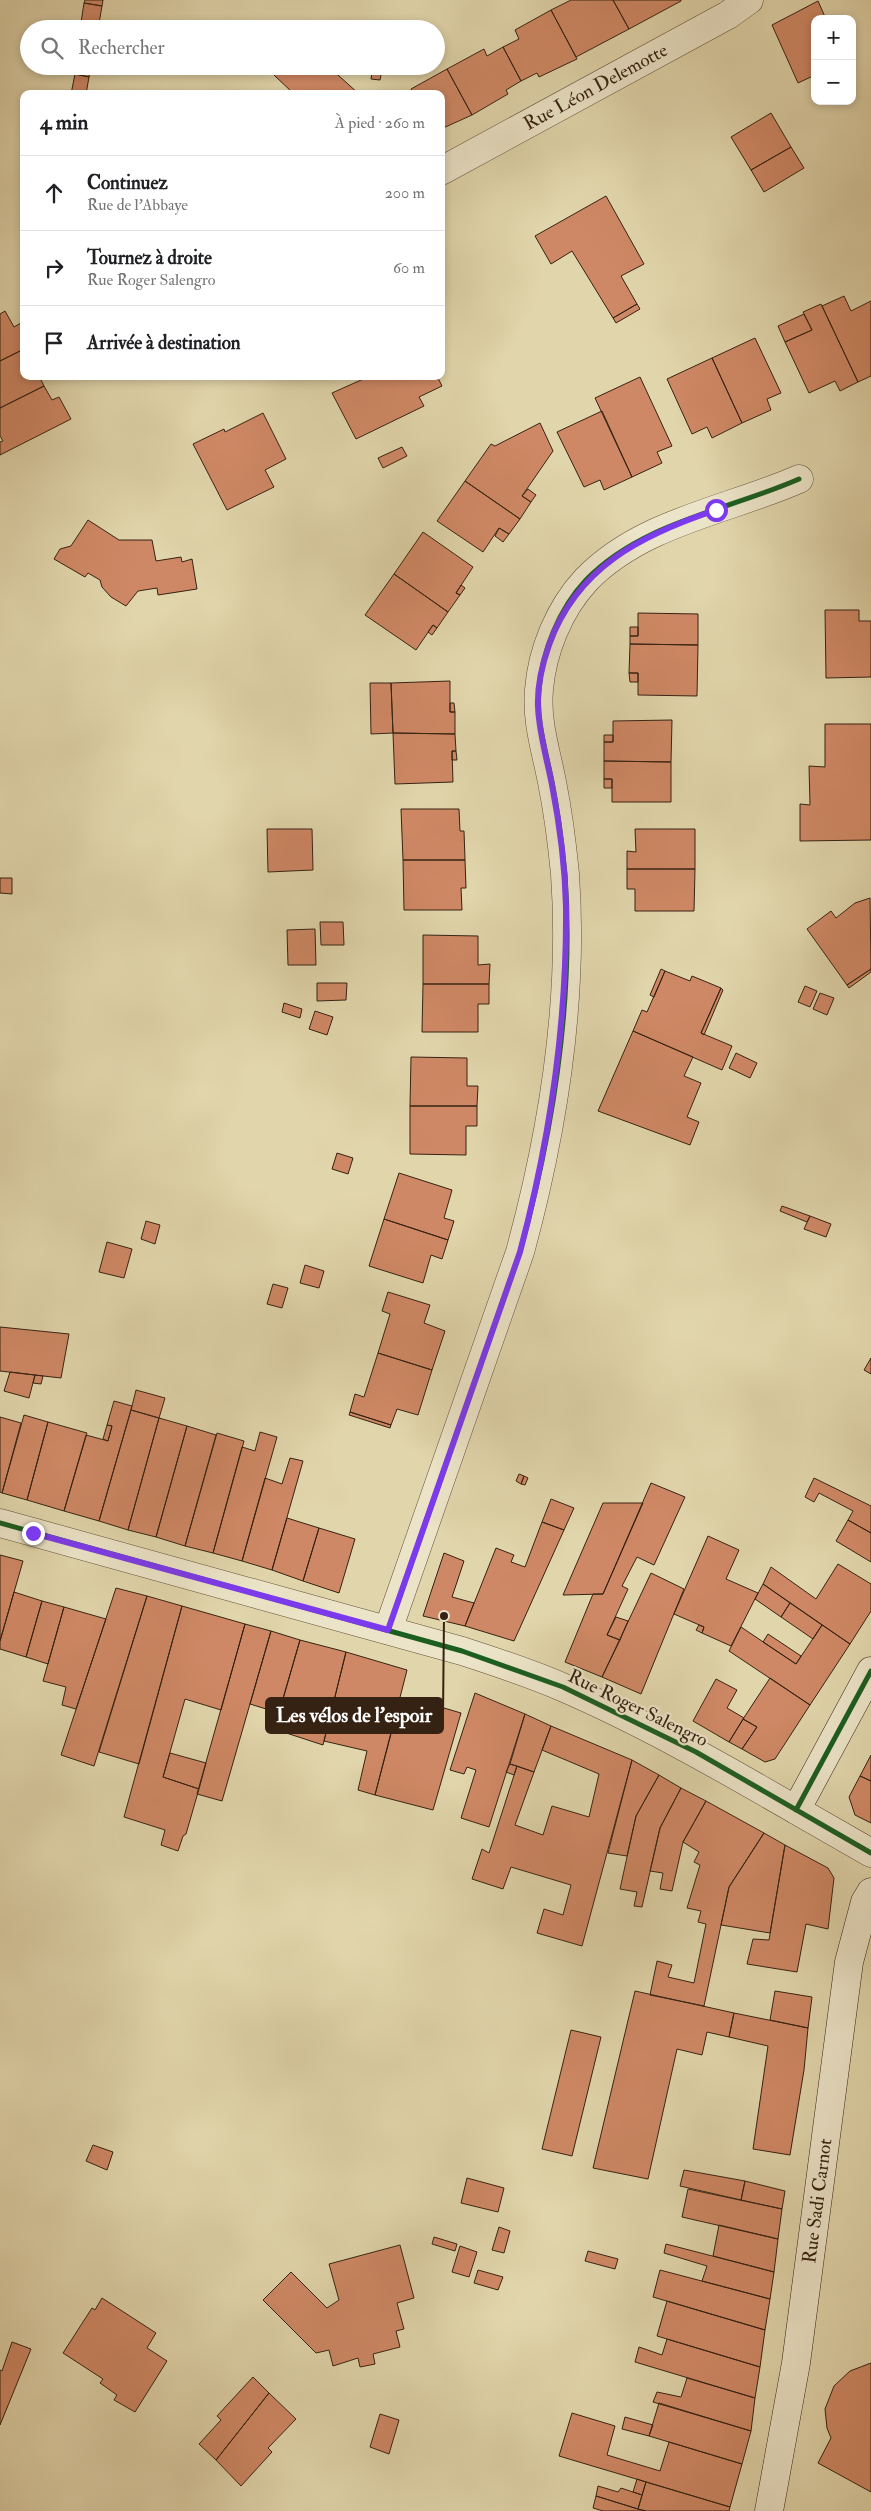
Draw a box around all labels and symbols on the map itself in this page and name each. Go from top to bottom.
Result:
street label: Rue Léon Delemotte [520,38,672,136]
route start [705,499,728,522]
route end [22,1522,45,1545]
street label: Rue Roger Salengro [564,1664,712,1752]
callout: Les vélos de l'espoir [266,1698,443,1733]
text: Les vélos de l'espoir [276,1703,433,1729]
street label: Rue Sadi Carnot [797,2137,838,2265]

